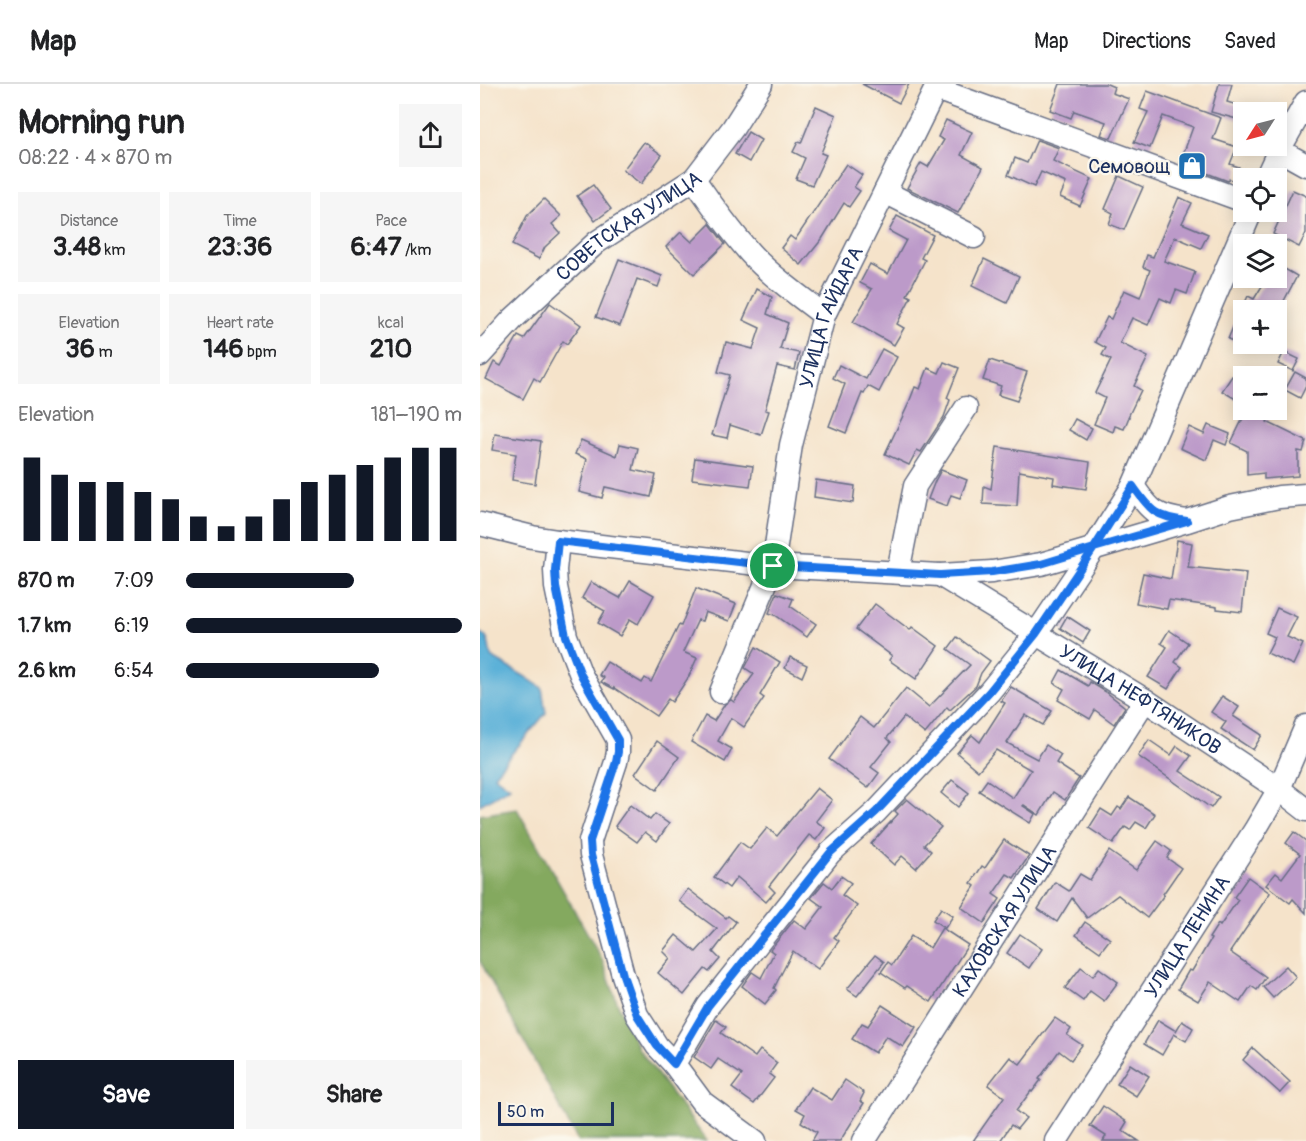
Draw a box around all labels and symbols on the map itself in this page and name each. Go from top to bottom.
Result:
north arrow [1233,102,1287,156]
shop icon: Семовощ [1176,150,1208,182]
place label: Семовощ [1088,154,1171,179]
street label: СОВЕТСКАЯ УЛИЦА [550,165,706,286]
street label: УЛИЦА ГАЙДАРА [793,242,869,391]
pin [747,540,798,591]
street label: УЛИЦА НЕФТЯНИКОВ [1055,639,1226,760]
street label: КАХОВСКАЯ УЛИЦА [947,840,1062,1001]
street label: УЛИЦА ЛЕНИНА [1139,870,1235,1002]
scale bar [498,1099,614,1126]

